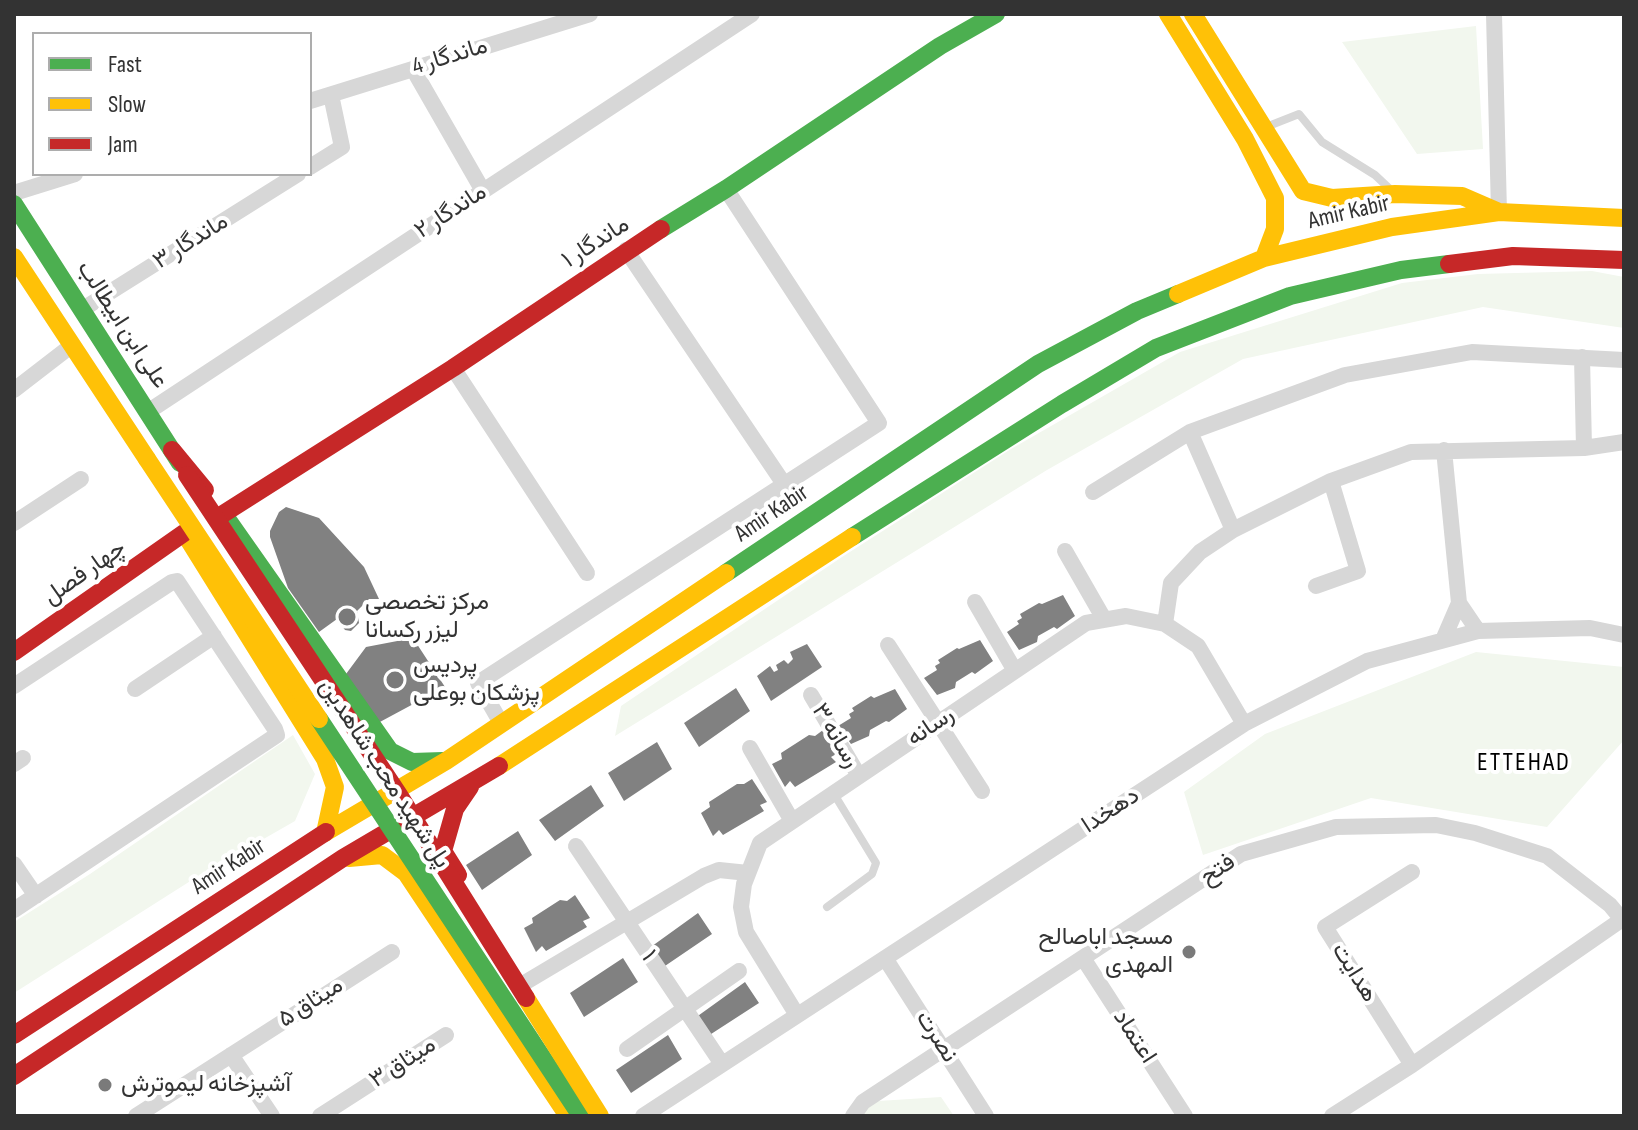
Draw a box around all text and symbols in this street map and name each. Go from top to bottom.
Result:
legend [32,32,312,176]
street label: ماندگار 4 [409,32,491,82]
text: Fast [108,50,142,79]
text: Slow [108,90,146,119]
text: Jam [108,130,138,159]
street label: ماندگار ۲ [410,178,492,246]
street label: Amir Kabir [1306,190,1392,236]
street label: ماندگار ۳ [148,208,234,276]
street label: ماندگار ۱ [557,211,635,275]
street label: علی ابن ابیطالب [70,256,174,394]
street label: Amir Kabir [730,479,814,549]
street label: چهار فصل [38,534,132,612]
place label: مرکز تخصصی لیزر رکسانا [365,589,489,645]
marker: مرکز تخصصی لیزر رکسانا [336,606,358,628]
place label: پردیس پزشکان بوعلی [413,652,540,708]
marker: پردیس پزشکان بوعلی [384,669,406,691]
street label: پل شهید محب شاهدین [312,674,456,874]
street label: رسانه ۳ [805,698,865,774]
street label: رسانه [902,701,960,753]
district label: ETTEHAD [1477,747,1571,779]
street label: دهخدا [1077,782,1145,840]
street label: Amir Kabir [187,832,271,902]
street label: فتح [1195,848,1241,892]
place label: مسجد اباصالح المهدی [1038,924,1173,980]
street label: هدایت [1325,938,1383,1008]
marker: مسجد اباصالح المهدی [1180,943,1198,961]
street label: ۱ [634,945,662,967]
street label: میثاق ۵ [273,971,349,1035]
street label: اعتماد [1106,1005,1162,1069]
street label: نصرت [909,1006,963,1068]
street label: میثاق ۳ [364,1031,442,1095]
place label: آشپزخانه لیموترش [121,1071,291,1099]
marker: آشپزخانه لیموترش [96,1076,114,1094]

